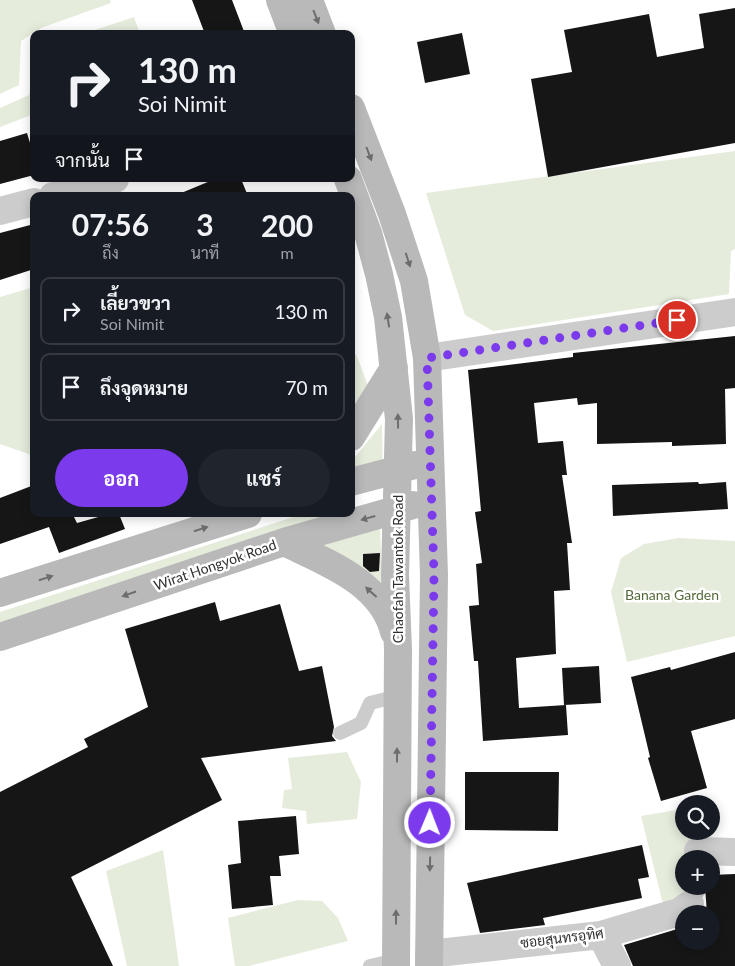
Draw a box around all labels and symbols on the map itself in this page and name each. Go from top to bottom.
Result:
one-way arrow [312,10,320,24]
one-way arrow [365,147,373,162]
one-way arrow [404,253,412,268]
pin [656,299,698,341]
one-way arrow [384,311,392,327]
one-way arrow [394,413,402,429]
street label: Chaofah Tawantok Road [389,495,406,643]
one-way arrow [360,514,375,522]
one-way arrow [194,524,209,532]
street label: Wirat Hongyok Road [151,536,278,593]
one-way arrow [39,574,54,582]
one-way arrow [365,586,377,598]
park label: Banana Garden [625,586,719,603]
one-way arrow [122,590,137,598]
one-way arrow [394,747,402,763]
position arrow [403,796,455,848]
one-way arrow [426,857,434,873]
one-way arrow [392,909,400,925]
street label: ซอยสุนทรอุทิศ [519,924,605,953]

